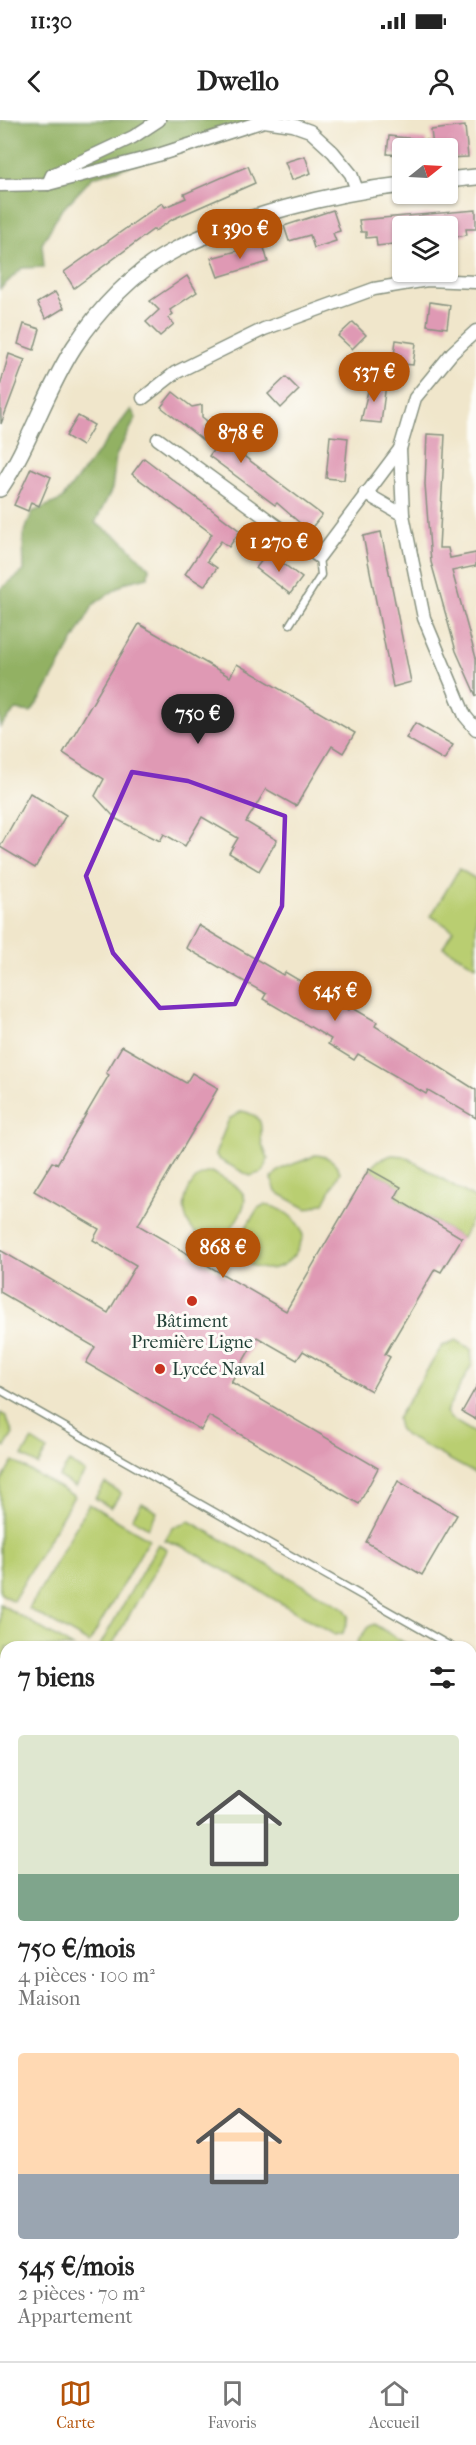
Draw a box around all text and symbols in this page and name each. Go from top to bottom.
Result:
text: 11:30 [30,8,72,34]
icon: back [18,65,51,98]
text: Dwello [197,65,279,97]
icon: person [425,65,458,98]
north arrow [392,138,458,204]
map controls [392,138,458,282]
pin: 1 390 € [185,209,295,260]
button: layers [392,216,458,282]
text: 1 390 € [211,217,269,240]
pin: 537 € [332,352,416,403]
text: 537 € [353,360,395,383]
pin: 878 € [199,413,283,464]
text: 878 € [218,421,264,444]
pin: 1 270 € [224,522,334,573]
text: 1 270 € [250,530,308,553]
pin: 750 € [156,694,240,745]
text: 750 € [175,702,221,725]
pin: 545 € [293,971,377,1022]
text: 545 € [313,979,357,1002]
pin: 868 € [181,1228,265,1279]
text: 868 € [199,1236,247,1259]
marker: Bâtiment Première Ligne [185,1294,199,1308]
place label: Bâtiment Première Ligne [131,1311,253,1353]
place label: Lycée Naval [172,1359,265,1380]
marker: Lycée Naval [153,1362,167,1376]
icon: filters [426,1661,459,1694]
text: 7 biens [18,1662,95,1693]
icon: home [185,1774,293,1882]
text: 750 €/mois [18,1933,135,1964]
text: 4 pièces · 100 m² [18,1964,155,1987]
text: Maison [18,1987,80,2010]
icon: home [185,2092,293,2200]
text: 545 €/mois [18,2251,134,2282]
text: 2 pièces · 70 m² [18,2282,145,2305]
text: Appartement [18,2305,133,2328]
tab: Carte [56,2377,95,2432]
tab: Favoris [208,2377,256,2432]
tab: Accueil [369,2377,420,2432]

